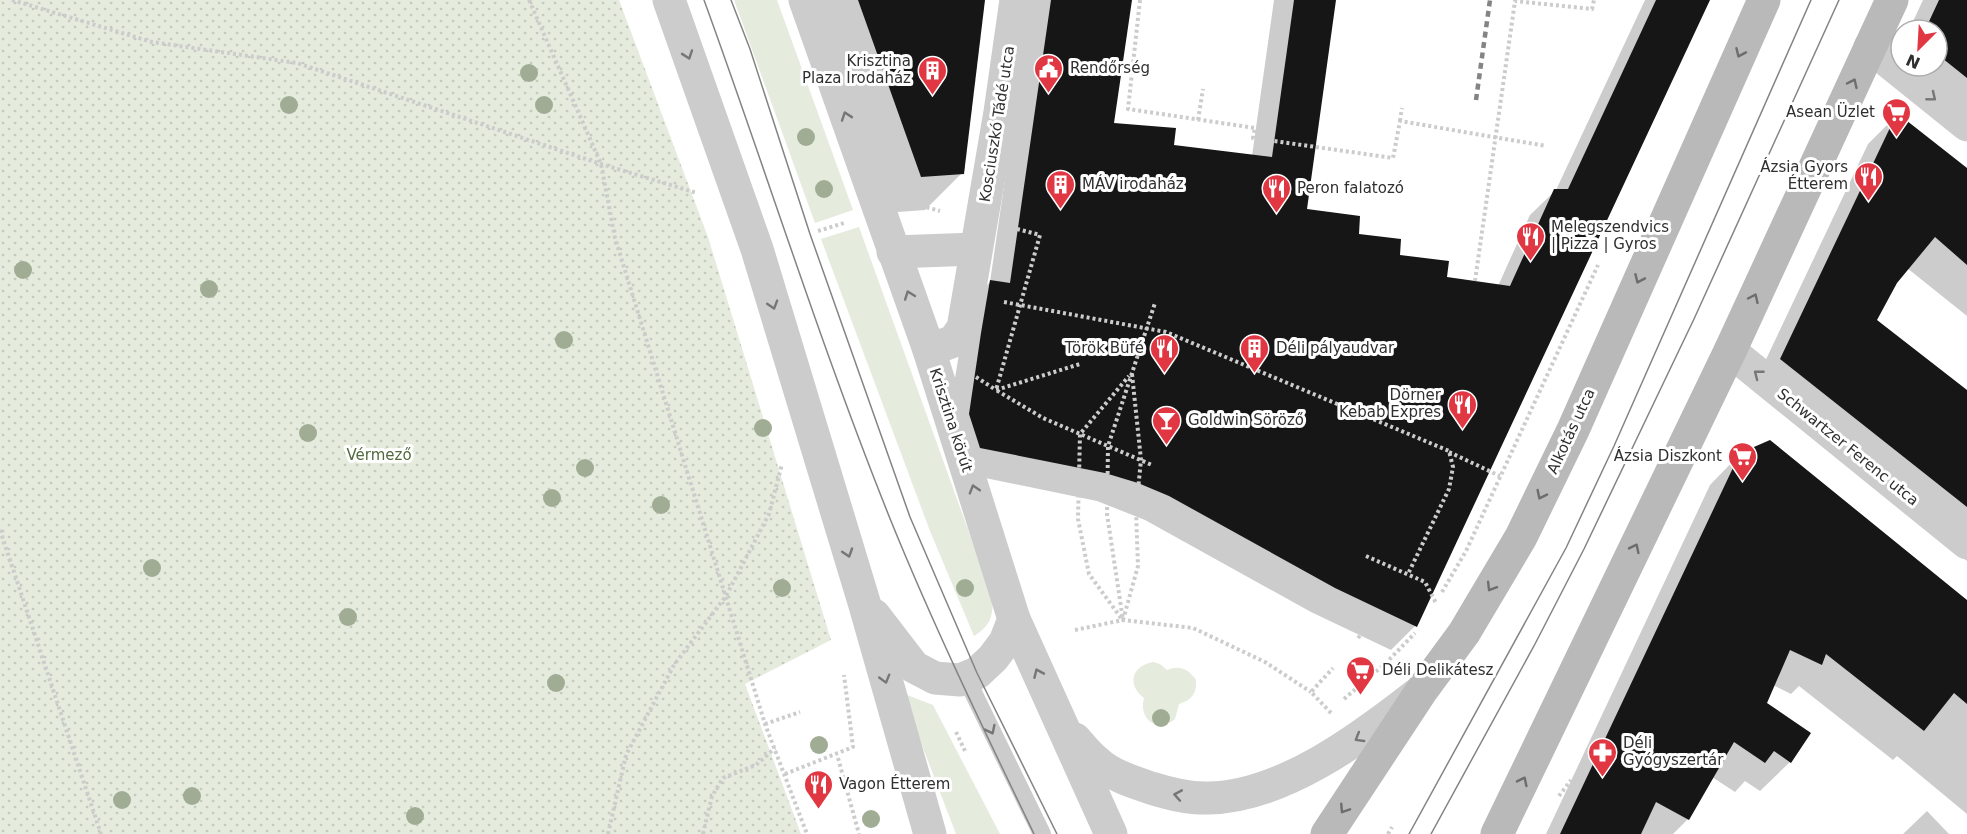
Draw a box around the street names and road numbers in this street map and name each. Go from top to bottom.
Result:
street label: Kosciuszkó Tádé utca [976,45,1018,203]
street label: Krisztina körút [926,366,976,474]
street label: Alkotás utca [1543,385,1599,477]
street label: Schwartzer Ferenc utca [1774,385,1922,509]

